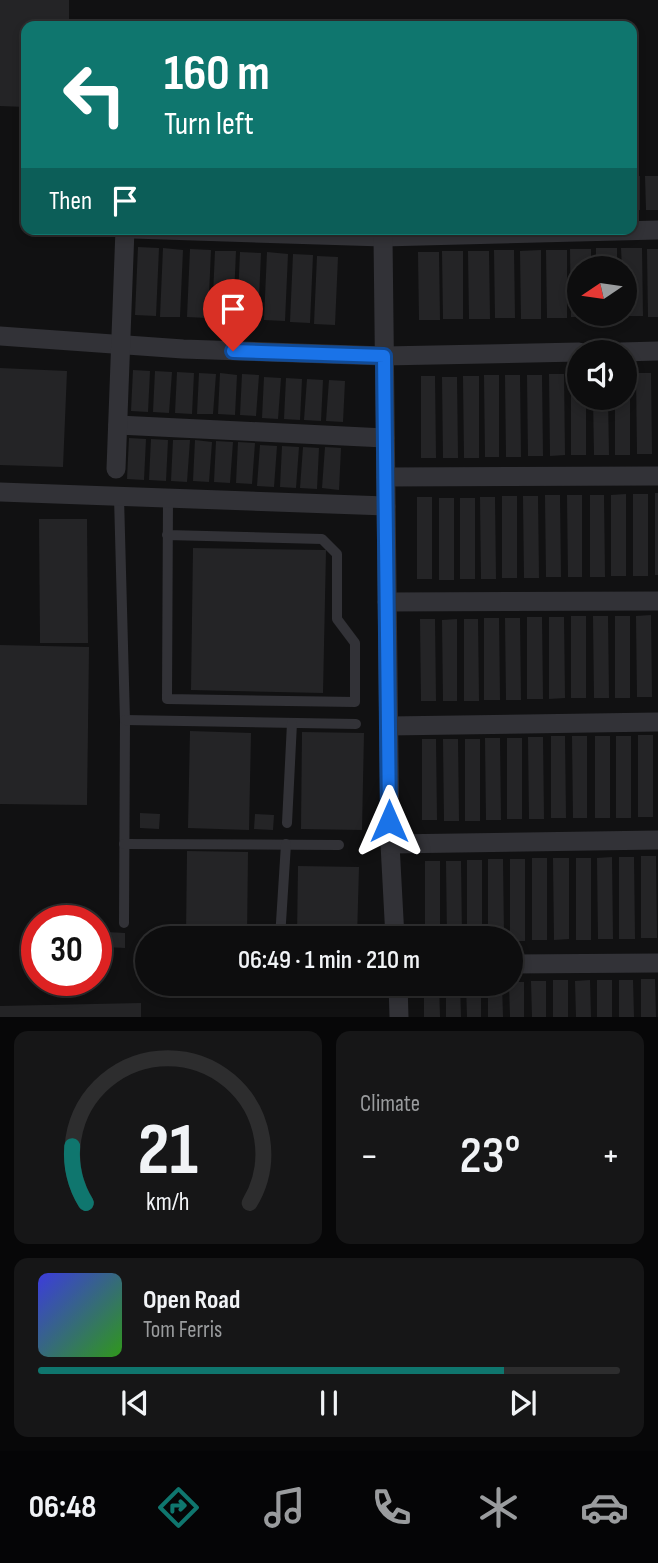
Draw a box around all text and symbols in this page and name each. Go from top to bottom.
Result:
text: 160 m [164,45,270,104]
icon: left [49,49,140,140]
text: Turn left [164,105,254,144]
icon: arrive [106,182,144,220]
text: Then [49,186,92,217]
north arrow [567,256,637,326]
map controls [567,256,637,410]
pin [203,279,263,351]
icon: arrive [214,290,252,328]
button: sound [567,340,637,410]
position arrow [352,784,426,858]
speed limit sign: 30 [21,905,112,996]
text: 06:49 · 1 min · 210 m [238,945,420,976]
text: Climate [360,1090,420,1118]
text: 21 [138,1108,198,1196]
text: 23° [460,1125,520,1188]
text: − [360,1134,379,1179]
text: + [601,1134,620,1179]
text: km/h [146,1187,190,1218]
text: Open Road [143,1285,240,1316]
text: Tom Ferris [143,1316,222,1344]
icon: previous [116,1384,154,1422]
icon: pause [310,1384,348,1422]
icon: next [504,1384,542,1422]
icon: directions [154,1483,203,1532]
icon: music [260,1483,309,1532]
icon: phone [367,1483,416,1532]
icon: climate [474,1483,523,1532]
icon: car [580,1483,629,1532]
text: 06:48 [29,1488,96,1527]

